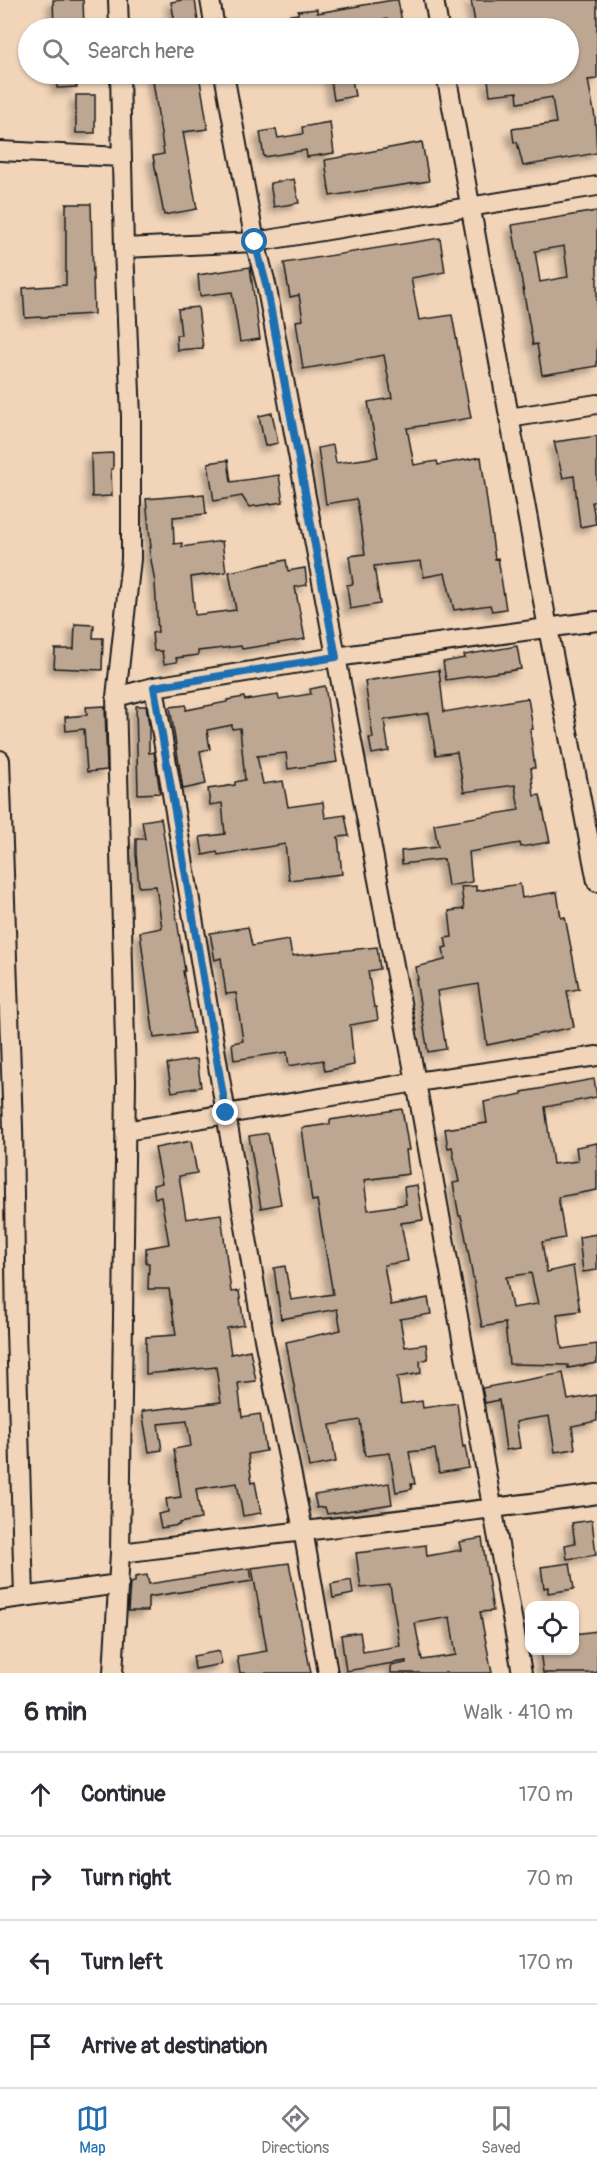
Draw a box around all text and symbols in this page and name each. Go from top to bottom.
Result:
search box [18,18,579,84]
icon: search [39,35,72,68]
text: Search here [87,37,194,65]
route start [241,228,267,254]
route end [212,1099,238,1125]
map controls [525,1601,579,1655]
button: locate [525,1601,579,1655]
text: 6 min [24,1696,87,1728]
text: Walk · 410 m [463,1700,573,1725]
icon: ahead [24,1778,57,1811]
text: Continue [81,1780,165,1808]
text: 170 m [519,1782,573,1807]
icon: right [24,1862,57,1895]
text: Turn right [81,1864,171,1892]
text: 70 m [527,1866,573,1891]
icon: left [24,1946,57,1979]
text: Turn left [81,1948,163,1976]
text: 170 m [519,1950,573,1975]
icon: arrive [24,2030,57,2063]
text: Arrive at destination [81,2032,267,2060]
tab: Map [76,2102,109,2158]
tab: Directions [261,2102,329,2158]
tab: Saved [481,2102,521,2158]

